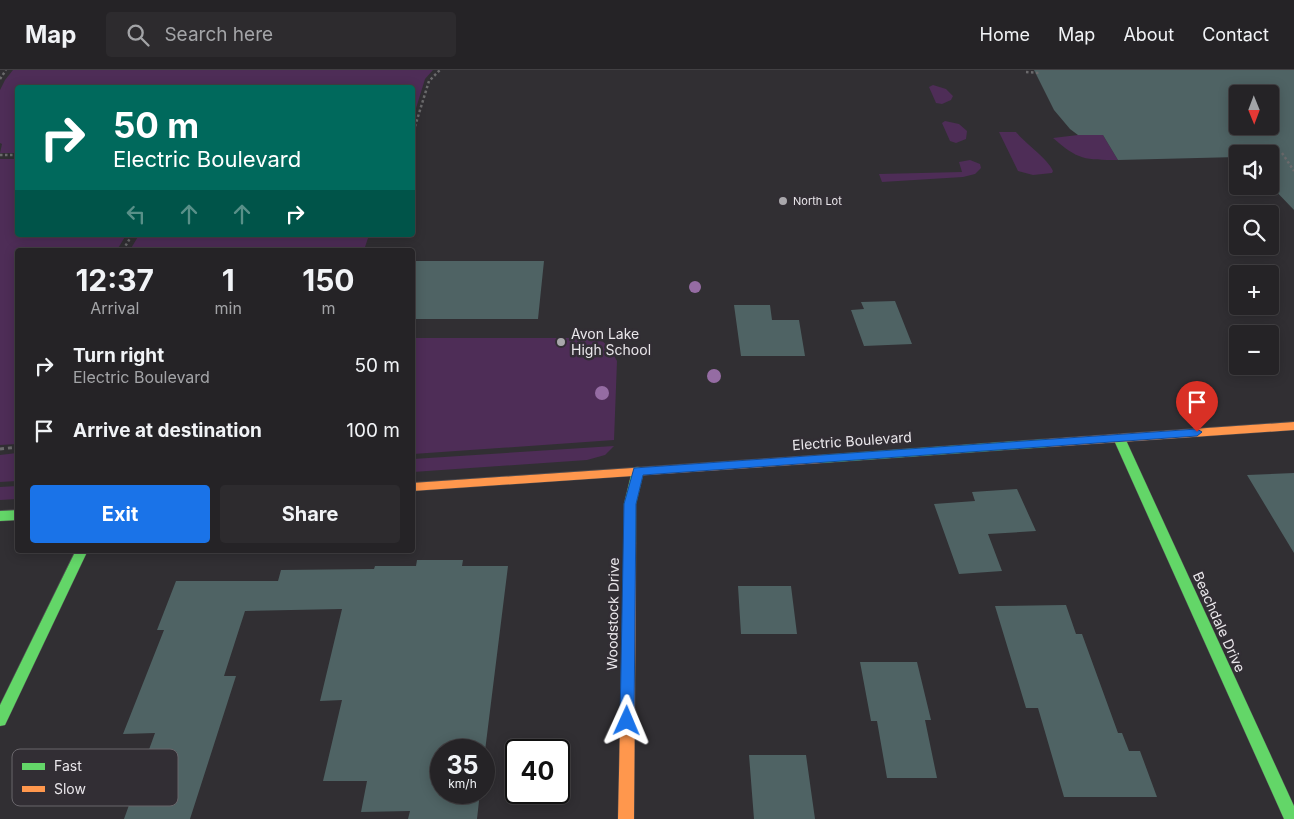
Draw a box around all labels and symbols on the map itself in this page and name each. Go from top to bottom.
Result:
north arrow [1229,85,1279,135]
place label: North Lot [793,194,842,208]
marker: North Lot [777,195,789,207]
place label: Avon Lake High School [571,325,651,358]
marker: Avon Lake High School [555,336,567,348]
pin [1176,381,1218,432]
street label: Electric Boulevard [792,428,912,453]
street label: Woodstock Drive [603,557,622,671]
street label: Beachdale Drive [1190,569,1249,675]
position arrow [600,694,652,746]
speed limit sign: 40 [505,739,570,804]
legend [12,749,178,806]
text: Fast [54,757,82,774]
text: Slow [54,780,86,797]

